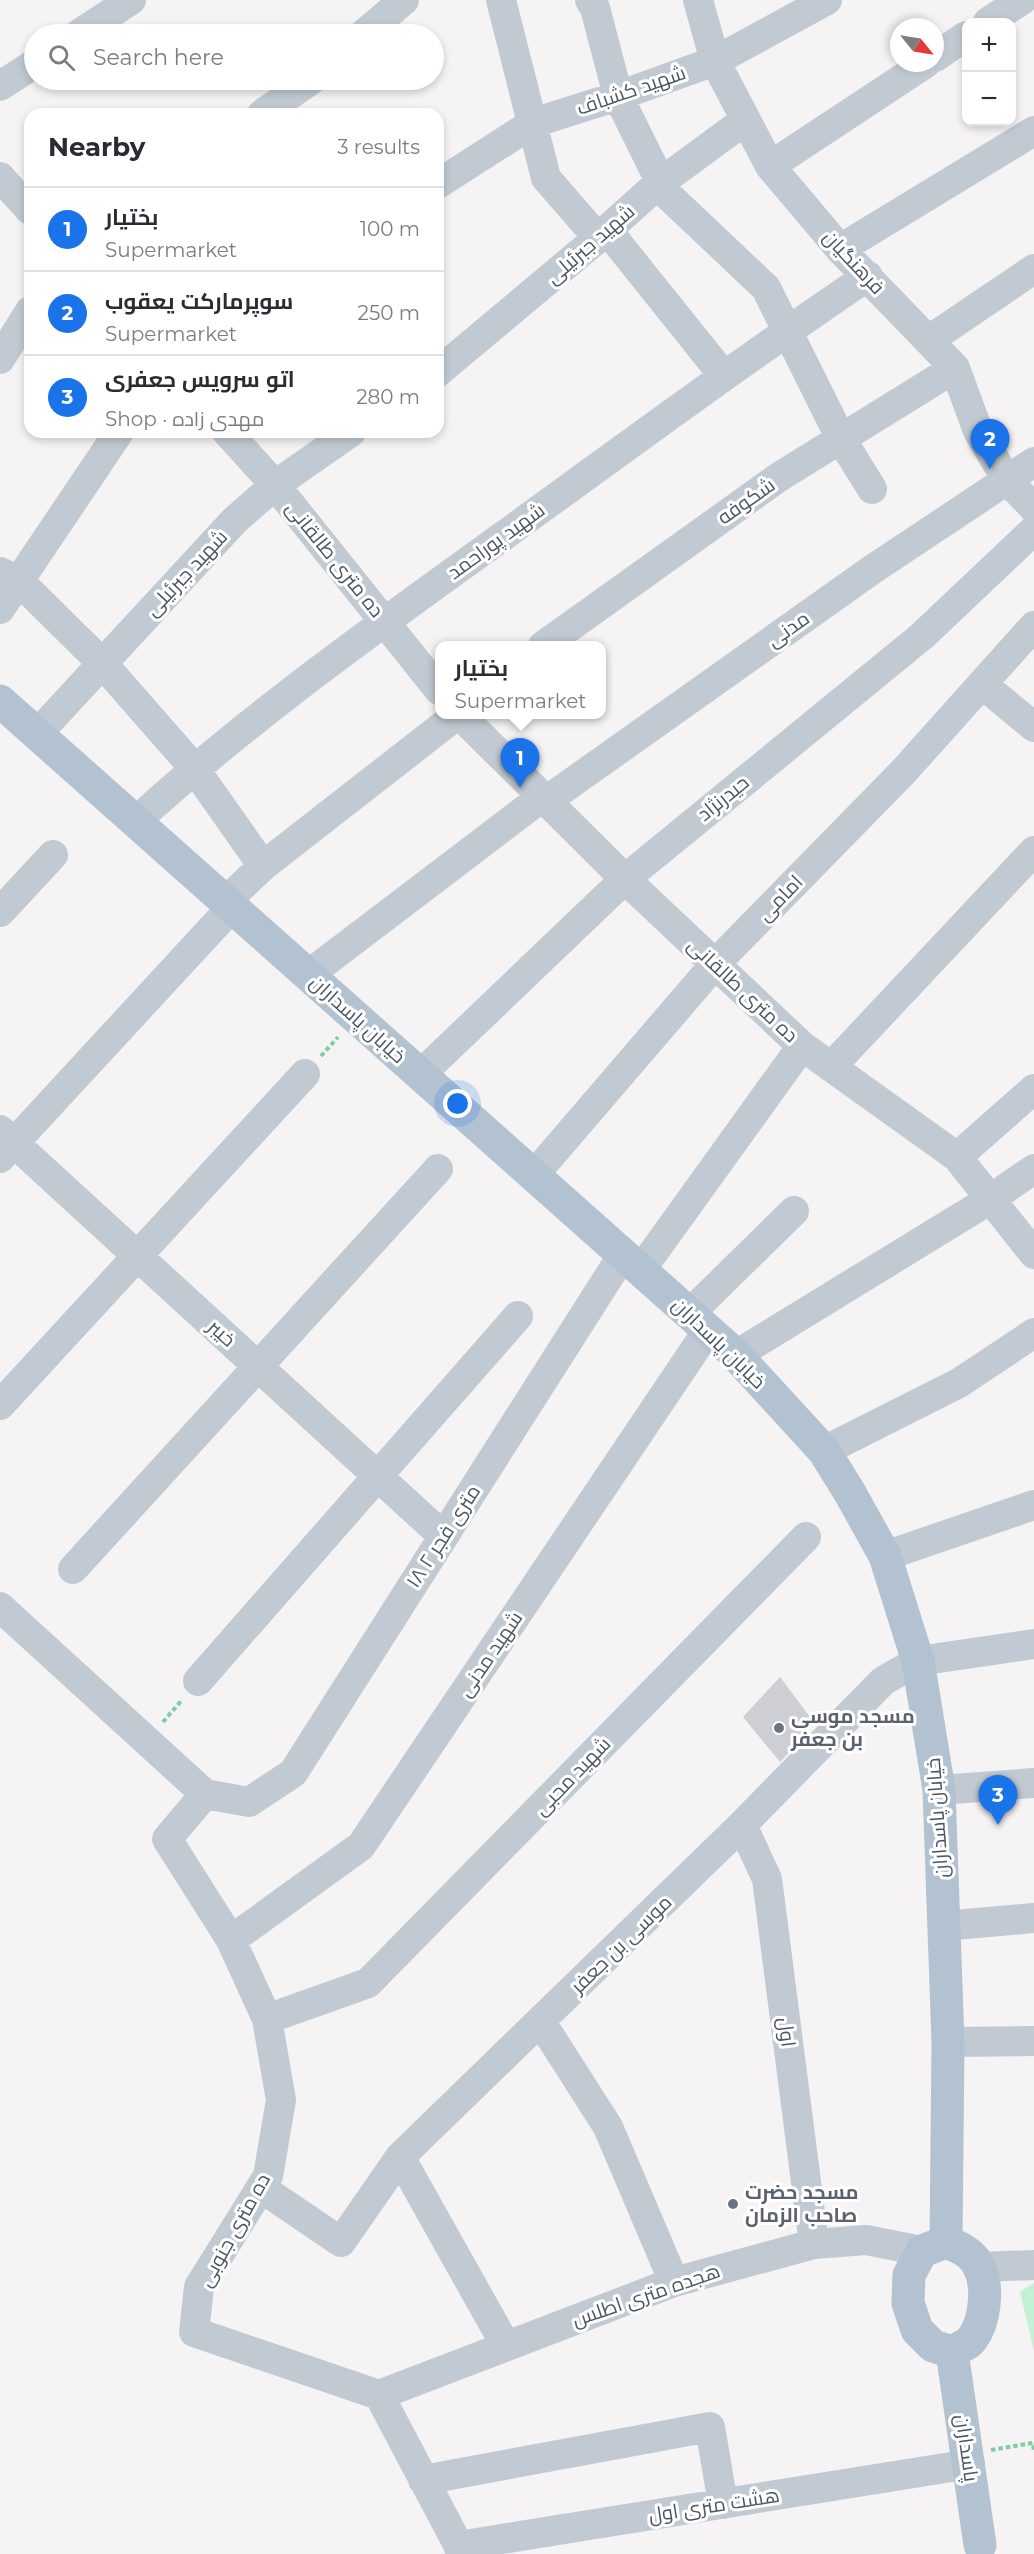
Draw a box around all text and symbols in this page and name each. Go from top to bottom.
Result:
north arrow [890,18,944,72]
map controls [962,18,1016,126]
button: + [962,18,1016,72]
search box [24,24,444,90]
icon: search [45,41,78,74]
text: Search here [93,44,224,71]
street label: شهید کشباف [573,60,689,121]
button: − [962,72,1016,126]
text: Nearby [48,131,145,163]
text: 3 results [337,135,420,159]
street label: شهید جبرئیلی [541,199,640,290]
text: بختیار [105,204,158,231]
text: 1 [64,217,71,241]
text: 100 m [360,217,420,241]
street label: فرهنگیان [817,225,890,300]
text: Supermarket [105,238,237,262]
text: سوپرمارکت یعقوب [105,288,293,315]
text: 2 [62,301,73,325]
text: 250 m [358,301,420,325]
text: Supermarket [105,322,237,346]
text: اتو سرویس جعفری [105,366,295,393]
text: 3 [62,385,73,409]
text: 280 m [356,385,420,409]
text: Shop · مهدی زاده [105,407,264,431]
pin: 2 [970,420,1010,469]
street label: شکوفه [713,473,779,529]
street label: ده متری طالقانی [280,496,389,623]
street label: شهید پوراحمد [443,498,550,585]
street label: شهید جبرئیلی [140,525,233,622]
street label: مدنی [762,606,815,653]
popup [435,641,606,719]
text: بختیار [455,655,508,682]
text: Supermarket [455,689,586,713]
pin: 1 [500,738,540,788]
street label: حیدرنژاد [692,770,754,826]
street label: امامی [752,870,808,927]
street label: ده متری طالقانی [682,933,803,1048]
street label: خیابان پاسداران [305,970,411,1069]
your location [443,1089,472,1118]
street label: خیابان پاسداران [667,1293,771,1394]
street label: خیبر [202,1314,241,1352]
street label: ۱۸ متری فجر ۲ [401,1480,486,1592]
street label: شهید مدنی [453,1607,528,1702]
place label: مسجد موسی بن جعفر [790,1704,915,1751]
marker: مسجد موسی بن جعفر [772,1721,786,1735]
street label: شهید محبی [529,1732,616,1821]
street label: خیابان پاسداران [921,1757,954,1879]
pin: 3 [978,1776,1018,1825]
street label: موسی بن جعفر [565,1890,677,2000]
street label: اول [772,2016,801,2048]
street label: ده متری جنوبی [193,2169,276,2291]
place label: مسجد حضرت صاحب الزمان [745,2180,859,2227]
marker: مسجد حضرت صاحب الزمان [726,2197,740,2211]
street label: هجده متری اطلس [569,2258,723,2332]
street label: پاسداران [949,2413,984,2484]
street label: هشت متری اول [647,2483,781,2528]

